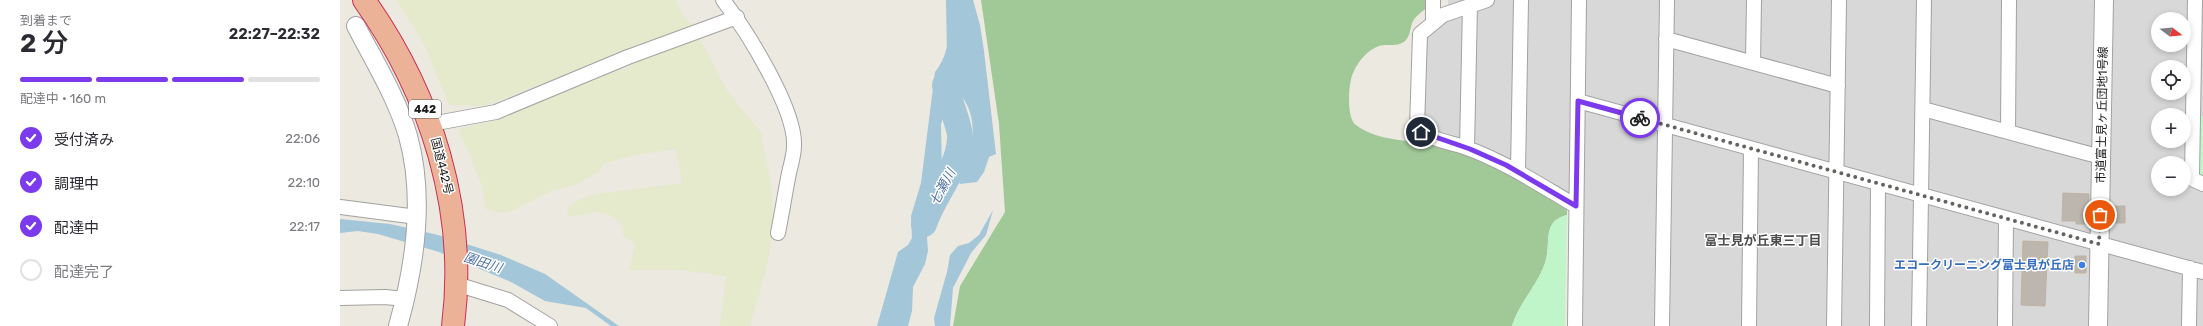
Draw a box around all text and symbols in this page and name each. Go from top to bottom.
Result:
north arrow [2151,12,2191,52]
map controls [2151,12,2191,196]
text: 到着まで [20,13,72,28]
text: 22:27–22:32 [229,25,320,43]
text: 2 分 [20,28,68,59]
street label: 市道富士見ヶ丘団地1号線 [2094,46,2110,184]
button: locate [2151,60,2191,100]
text: 配達中 · 160 m [20,91,106,106]
courier [1620,98,1660,138]
road number: 442 [409,100,441,118]
icon: bike [1629,107,1651,129]
button: + [2151,108,2191,148]
pin [1404,115,1438,149]
icon: home [1410,121,1432,143]
icon: check [20,127,42,149]
text: 受付済み [54,131,114,149]
text: 22:06 [285,131,320,146]
street label: 国道442号 [428,136,456,196]
button: − [2151,156,2191,196]
water label: 七瀬川 [927,165,959,208]
icon: check [20,171,42,193]
text: 調理中 [54,175,99,193]
text: 22:10 [288,175,320,190]
pin [2083,198,2117,232]
icon: bag [2089,204,2111,226]
icon: check [20,215,42,237]
text: 配達中 [54,219,99,237]
text: 22:17 [289,219,320,234]
district label: 富士見が丘東三丁目 [1704,233,1822,248]
water label: 園田川 [462,249,506,276]
place label: エコークリーニング富士見が丘店 [1894,258,2074,272]
marker: エコークリーニング富士見が丘店 [2077,260,2087,270]
text: 配達完了 [54,263,114,281]

